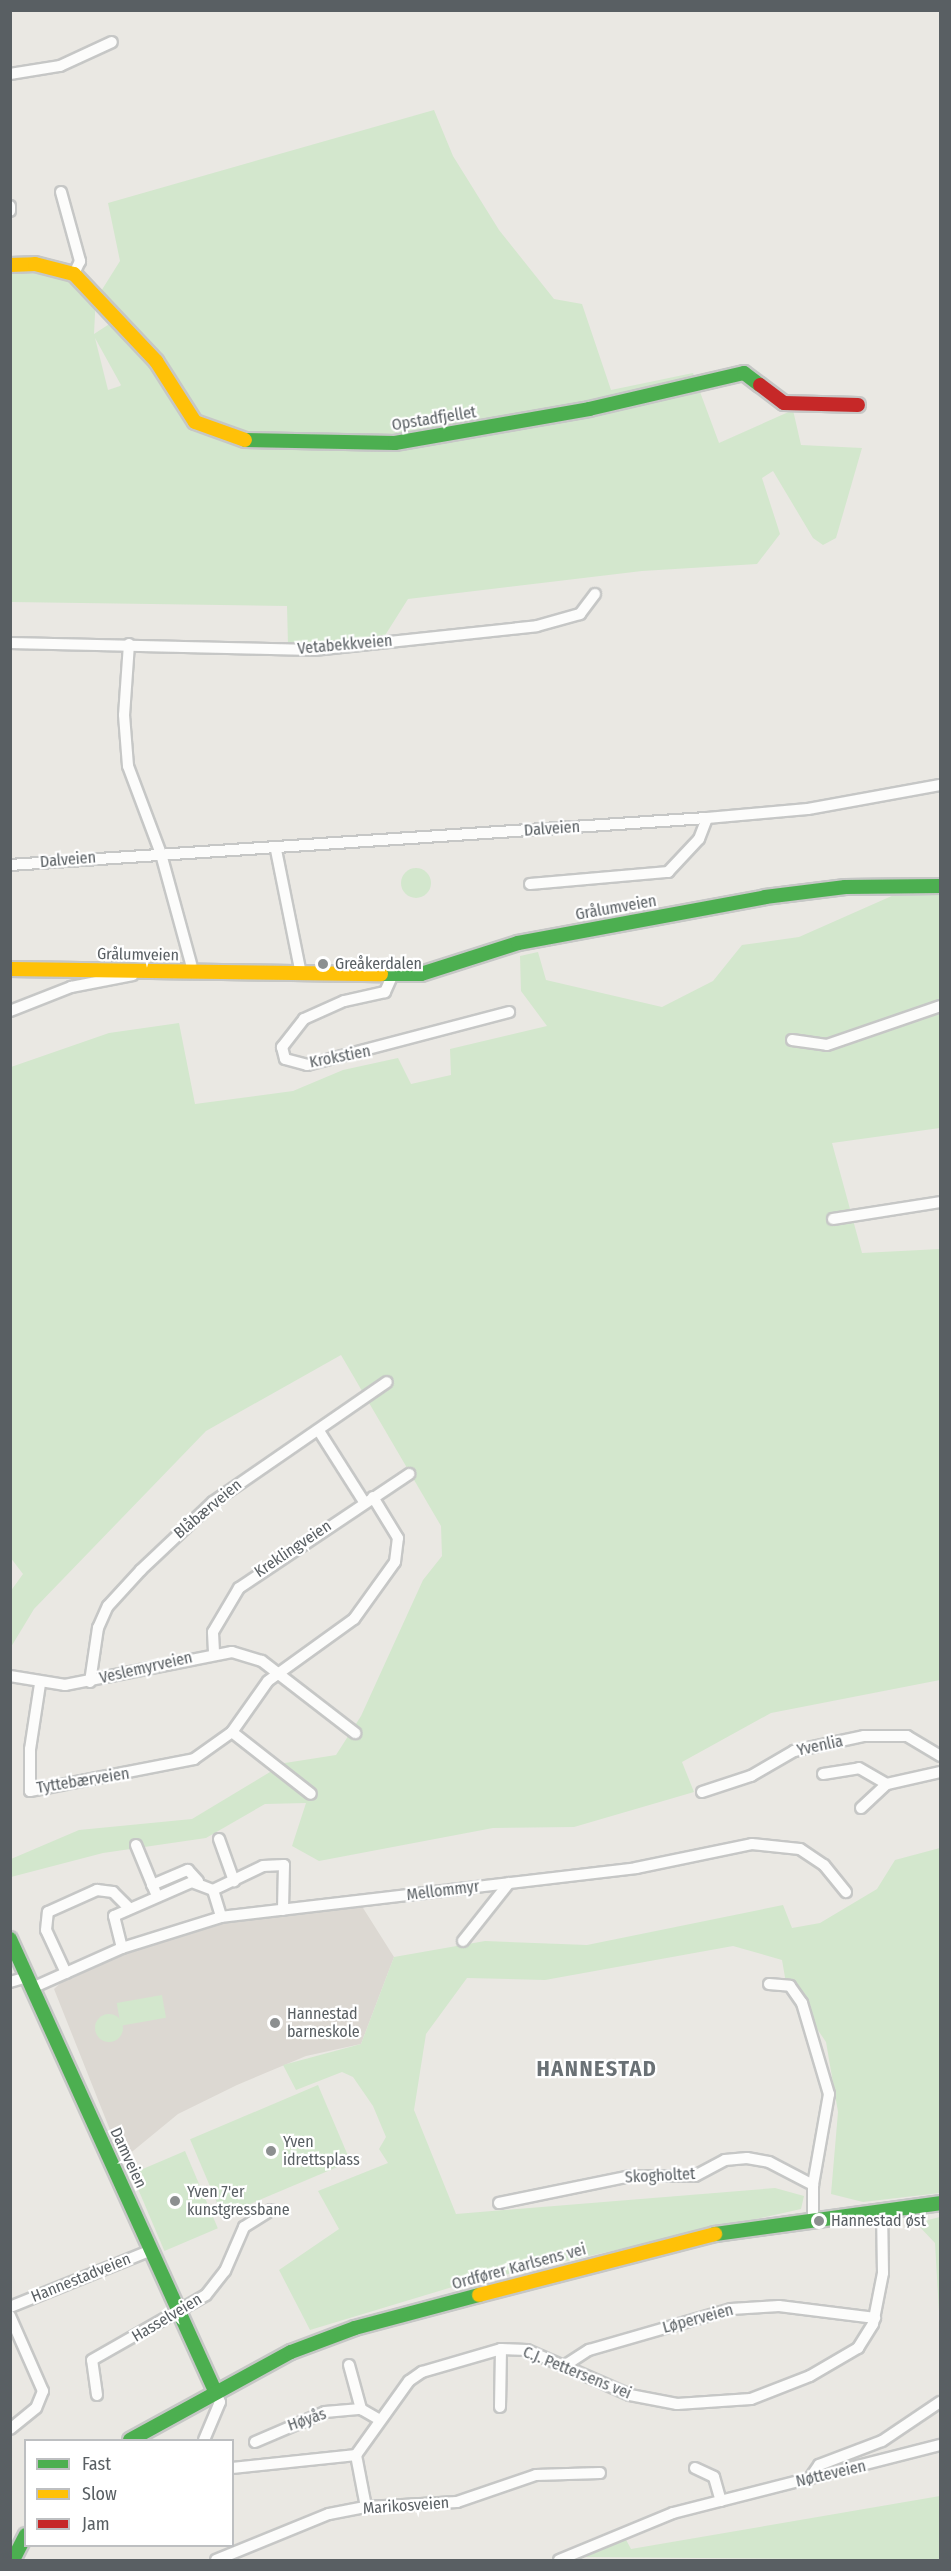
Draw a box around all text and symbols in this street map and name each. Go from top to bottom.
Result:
street label: Opstadfjellet [390,403,478,435]
street label: Vetabekkveien [297,631,393,659]
street label: Dalveien [523,817,581,841]
street label: Dalveien [39,848,97,872]
street label: Grålumveien [574,891,658,925]
street label: Grålumveien [97,945,179,965]
place label: Greåkerdalen [335,954,422,974]
marker: Greåkerdalen [316,957,330,971]
street label: Krokstien [308,1042,372,1072]
street label: Blåbærveien [170,1475,246,1543]
street label: Kreklingveien [251,1516,335,1582]
street label: Veslemyrveien [98,1648,194,1688]
street label: Yvenlia [795,1732,845,1760]
street label: Tyttebærveien [35,1764,131,1798]
street label: Mellommyr [405,1877,481,1905]
place label: Hannestad barneskole [287,2004,360,2042]
marker: Hannestad barneskole [268,2016,282,2030]
district label: HANNESTAD [537,2056,657,2082]
street label: Damveien [106,2125,150,2191]
place label: Yven idrettsplass [283,2132,360,2170]
marker: Yven idrettsplass [264,2144,278,2158]
street label: Skogholtet [624,2165,696,2187]
place label: Yven 7'er kunstgressbane [187,2182,290,2220]
marker: Yven 7'er kunstgressbane [168,2194,182,2208]
place label: Hannestad øst [831,2211,926,2231]
marker: Hannestad øst [812,2214,826,2228]
street label: Ordfører Karlsens vei [450,2240,588,2294]
street label: Hannestadveien [28,2249,134,2307]
street label: Hasselveien [129,2290,205,2346]
street label: Løperveien [661,2300,735,2338]
street label: C.J. Pettersens vei [520,2343,634,2403]
street label: Høyås [285,2404,329,2436]
legend [24,2439,234,2547]
text: Fast [82,2453,111,2475]
street label: Nøtteveien [794,2457,868,2491]
text: Slow [82,2483,117,2505]
street label: Marikosveien [362,2493,450,2519]
text: Jam [82,2513,110,2535]

